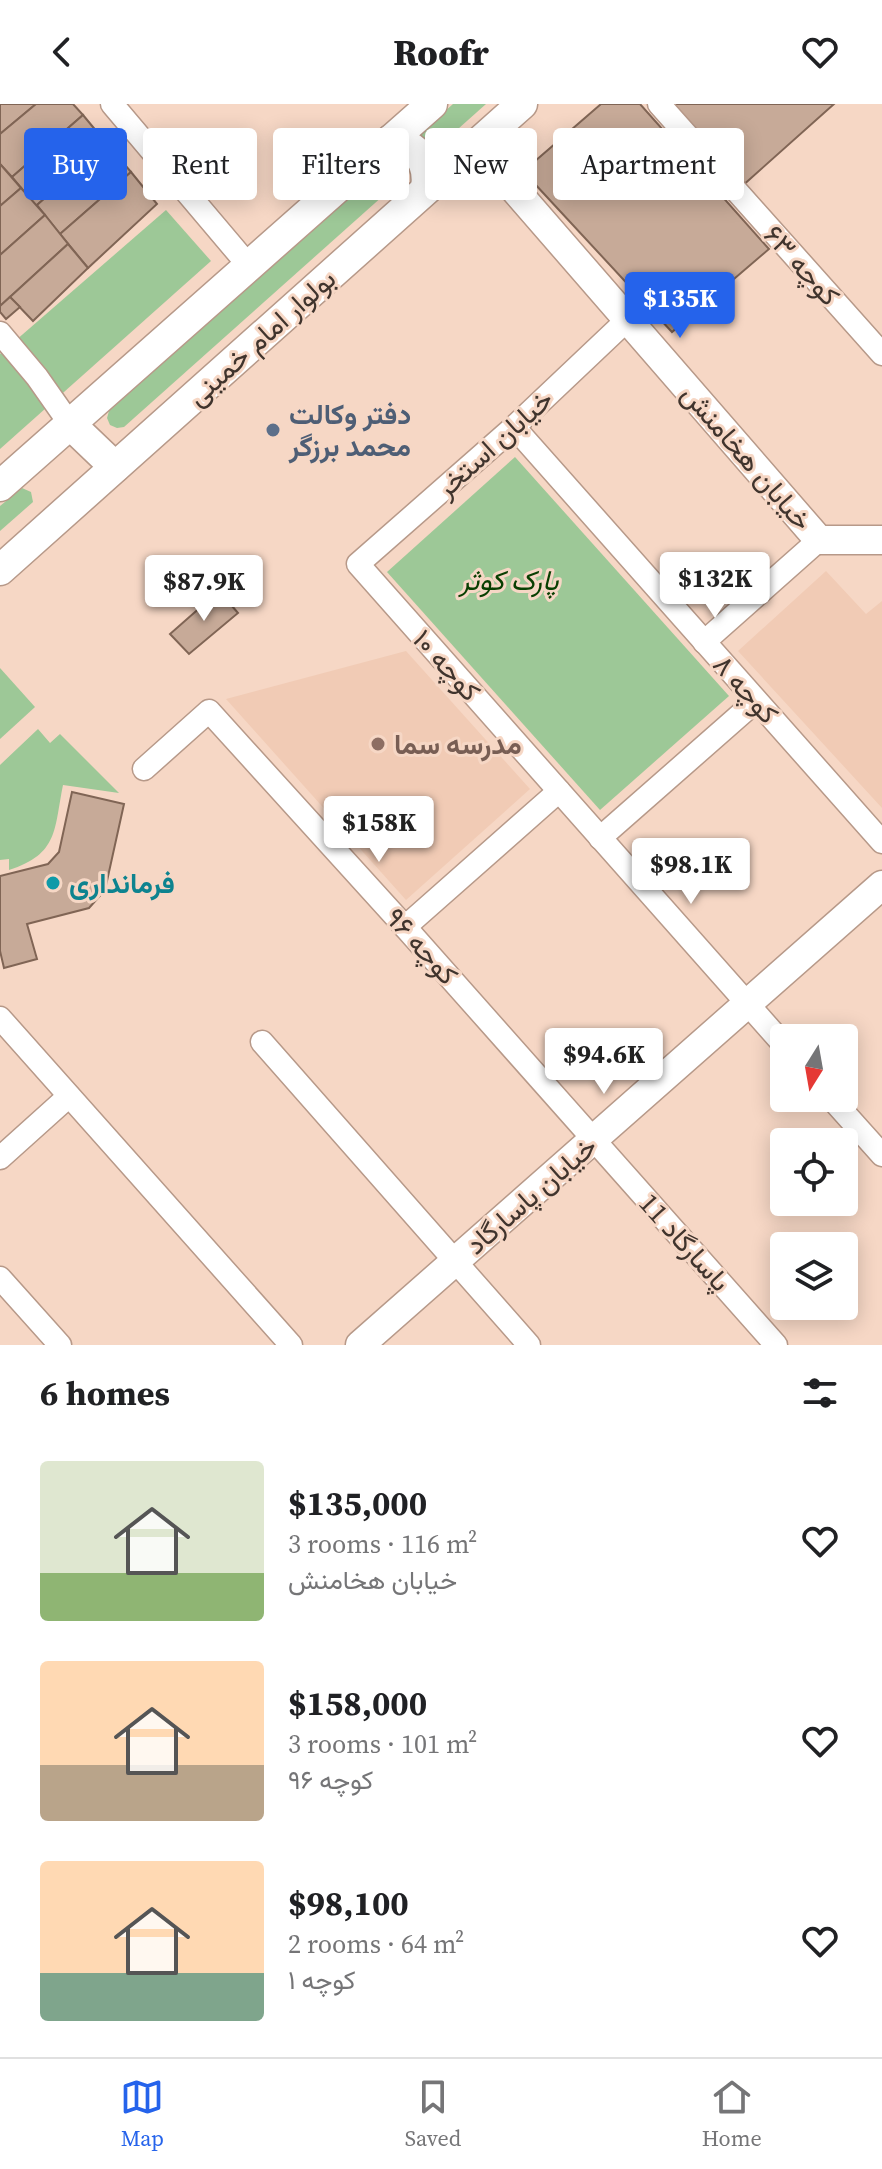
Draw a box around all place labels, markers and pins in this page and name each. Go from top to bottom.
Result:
pin: $135K [624,272,736,340]
place label: دفتر وکالت محمد برزگر [288,395,411,465]
marker: دفتر وکالت محمد برزگر [264,421,282,439]
pin: $132K [659,552,771,620]
pin: $87.9K [139,555,269,623]
place label: مدرسه سما [394,725,522,763]
marker: مدرسه سما [369,735,387,753]
pin: $158K [323,796,435,864]
pin: $98.1K [626,838,756,906]
place label: فرمانداری [69,864,175,902]
marker: فرمانداری [44,874,62,892]
pin: $94.6K [539,1028,669,1096]

